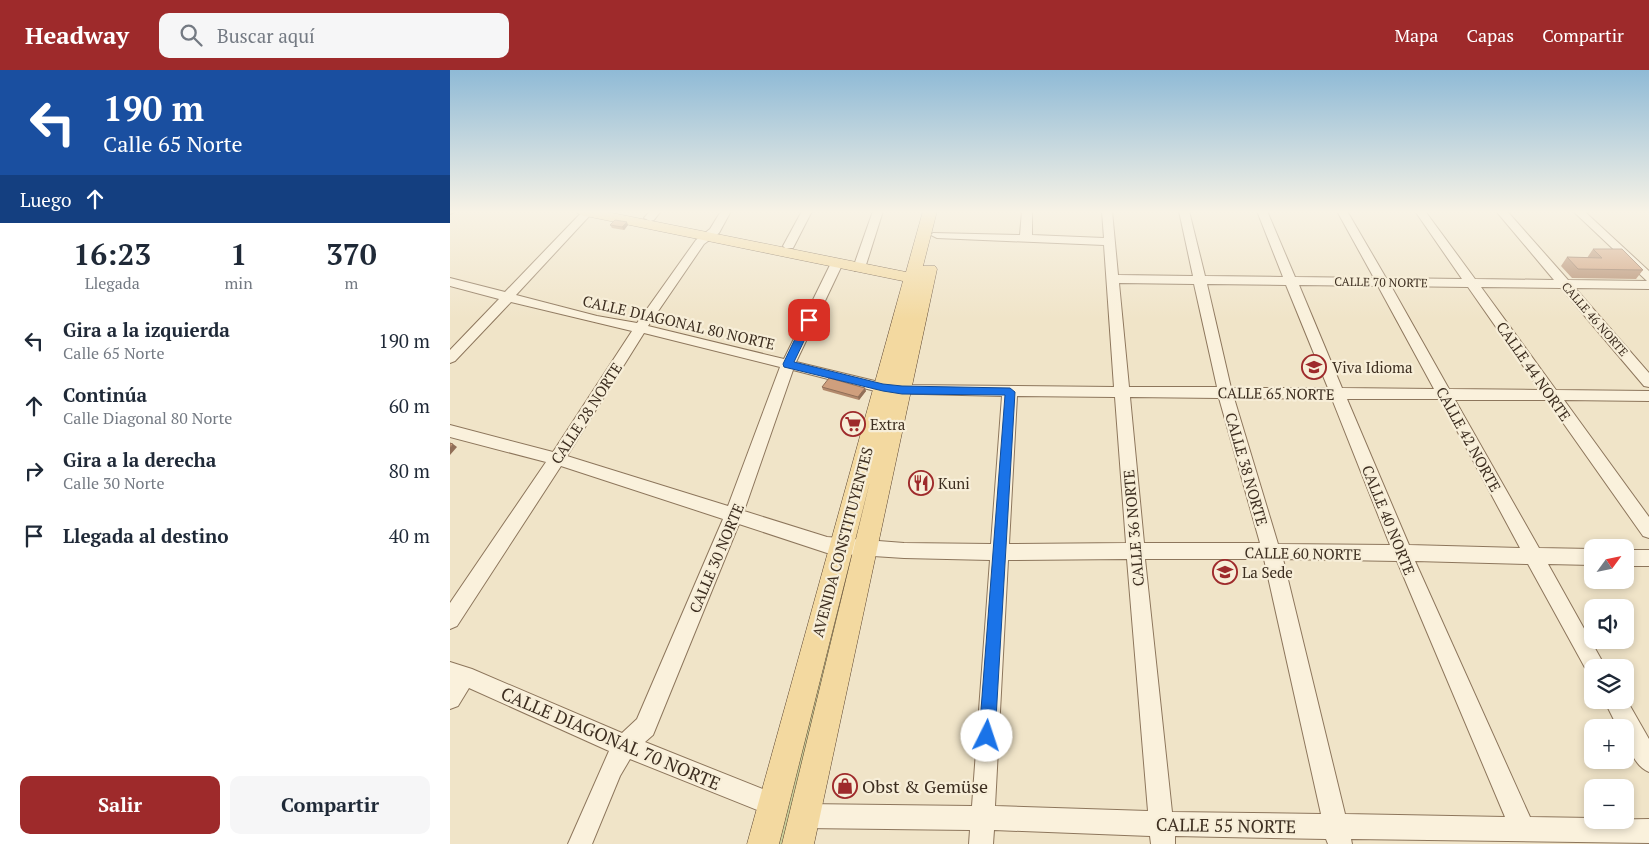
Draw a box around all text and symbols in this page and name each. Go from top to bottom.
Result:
search box [159,13,509,58]
text: Headway [25,19,129,51]
icon: search [177,21,205,49]
text: Buscar aquí [217,23,315,48]
text: Mapa [1394,23,1438,47]
text: Capas [1466,23,1514,47]
text: Compartir [1542,23,1624,47]
text: 190 m [103,85,204,131]
icon: left [20,90,85,155]
text: Calle 65 Norte [103,129,243,158]
icon: ahead [81,185,109,213]
text: Luego [20,187,71,212]
text: 16:23 [73,234,151,274]
text: 1 [230,234,247,274]
text: 370 [326,234,377,274]
text: Llegada [85,272,140,294]
text: min [225,272,253,294]
text: m [344,272,358,294]
street label: CALLE 70 NORTE [1334,274,1428,290]
street label: CALLE 46 NORTE [1559,279,1631,359]
street label: CALLE DIAGONAL 80 NORTE [581,290,777,354]
pin [788,299,830,341]
icon: arrive [795,306,823,334]
text: Gira a la izquierda [63,317,230,342]
street label: CALLE 44 NORTE [1492,317,1576,425]
icon: left [20,327,48,355]
text: 190 m [379,328,430,353]
text: Calle 65 Norte [63,342,165,364]
school or university icon: Viva Idioma [1301,354,1327,380]
place label: Viva Idioma [1332,357,1413,377]
street label: CALLE 28 NORTE [546,359,626,467]
text: Continúa [63,382,147,407]
street label: CALLE 65 NORTE [1217,382,1335,404]
street label: CALLE 42 NORTE [1432,383,1506,495]
icon: ahead [20,392,48,420]
text: 60 m [389,393,430,418]
text: Calle Diagonal 80 Norte [63,407,232,429]
street label: CALLE 38 NORTE [1221,410,1273,528]
supermarket icon: Extra [840,411,866,437]
place label: Extra [870,414,906,434]
street label: AVENIDA CONSTITUYENTES [807,445,877,639]
text: Gira a la derecha [63,447,216,472]
icon: right [20,457,48,485]
text: 80 m [389,458,430,483]
street label: CALLE 40 NORTE [1358,462,1420,578]
street label: CALLE 36 NORTE [1118,469,1148,587]
restaurant icon: Kuni [908,470,934,496]
text: Calle 30 Norte [63,472,165,494]
place label: Kuni [938,473,970,493]
street label: CALLE 30 NORTE [684,500,748,616]
icon: arrive [20,522,48,550]
text: Llegada al destino [63,523,229,548]
text: 40 m [389,523,430,548]
north arrow [1584,539,1634,589]
map controls [1584,539,1634,829]
street label: CALLE 60 NORTE [1244,542,1362,564]
school or university icon: La Sede [1212,559,1238,585]
place label: La Sede [1242,562,1293,582]
button: sound [1584,599,1634,649]
button: layers [1584,659,1634,709]
street label: CALLE DIAGONAL 70 NORTE [498,681,724,795]
position arrow [960,709,1012,761]
button: + [1584,719,1634,769]
shop icon: Obst & Gemüse [832,773,858,799]
place label: Obst & Gemüse [862,774,988,798]
button: Salir [20,776,220,834]
button: Compartir [230,776,430,834]
button: − [1584,779,1634,829]
street label: CALLE 55 NORTE [1156,812,1296,838]

